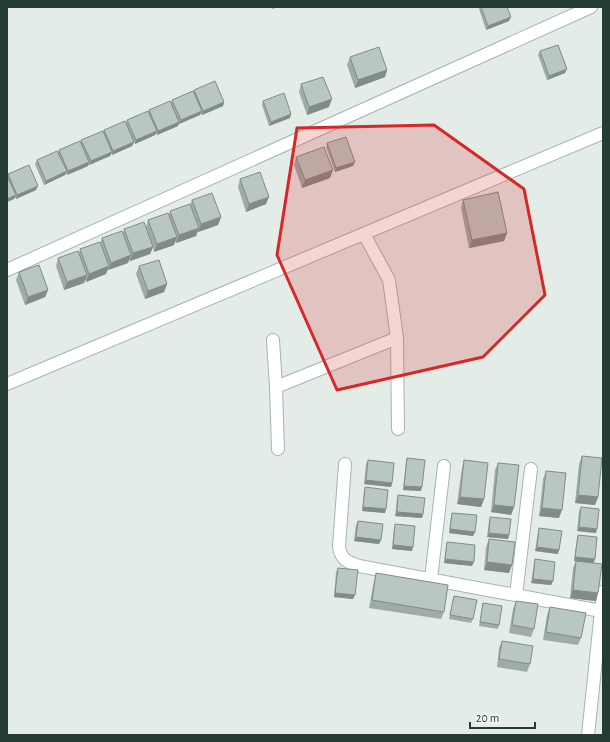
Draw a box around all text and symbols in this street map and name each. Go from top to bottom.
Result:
scale bar [470,704,535,730]
text: 20 m [476,712,499,724]

